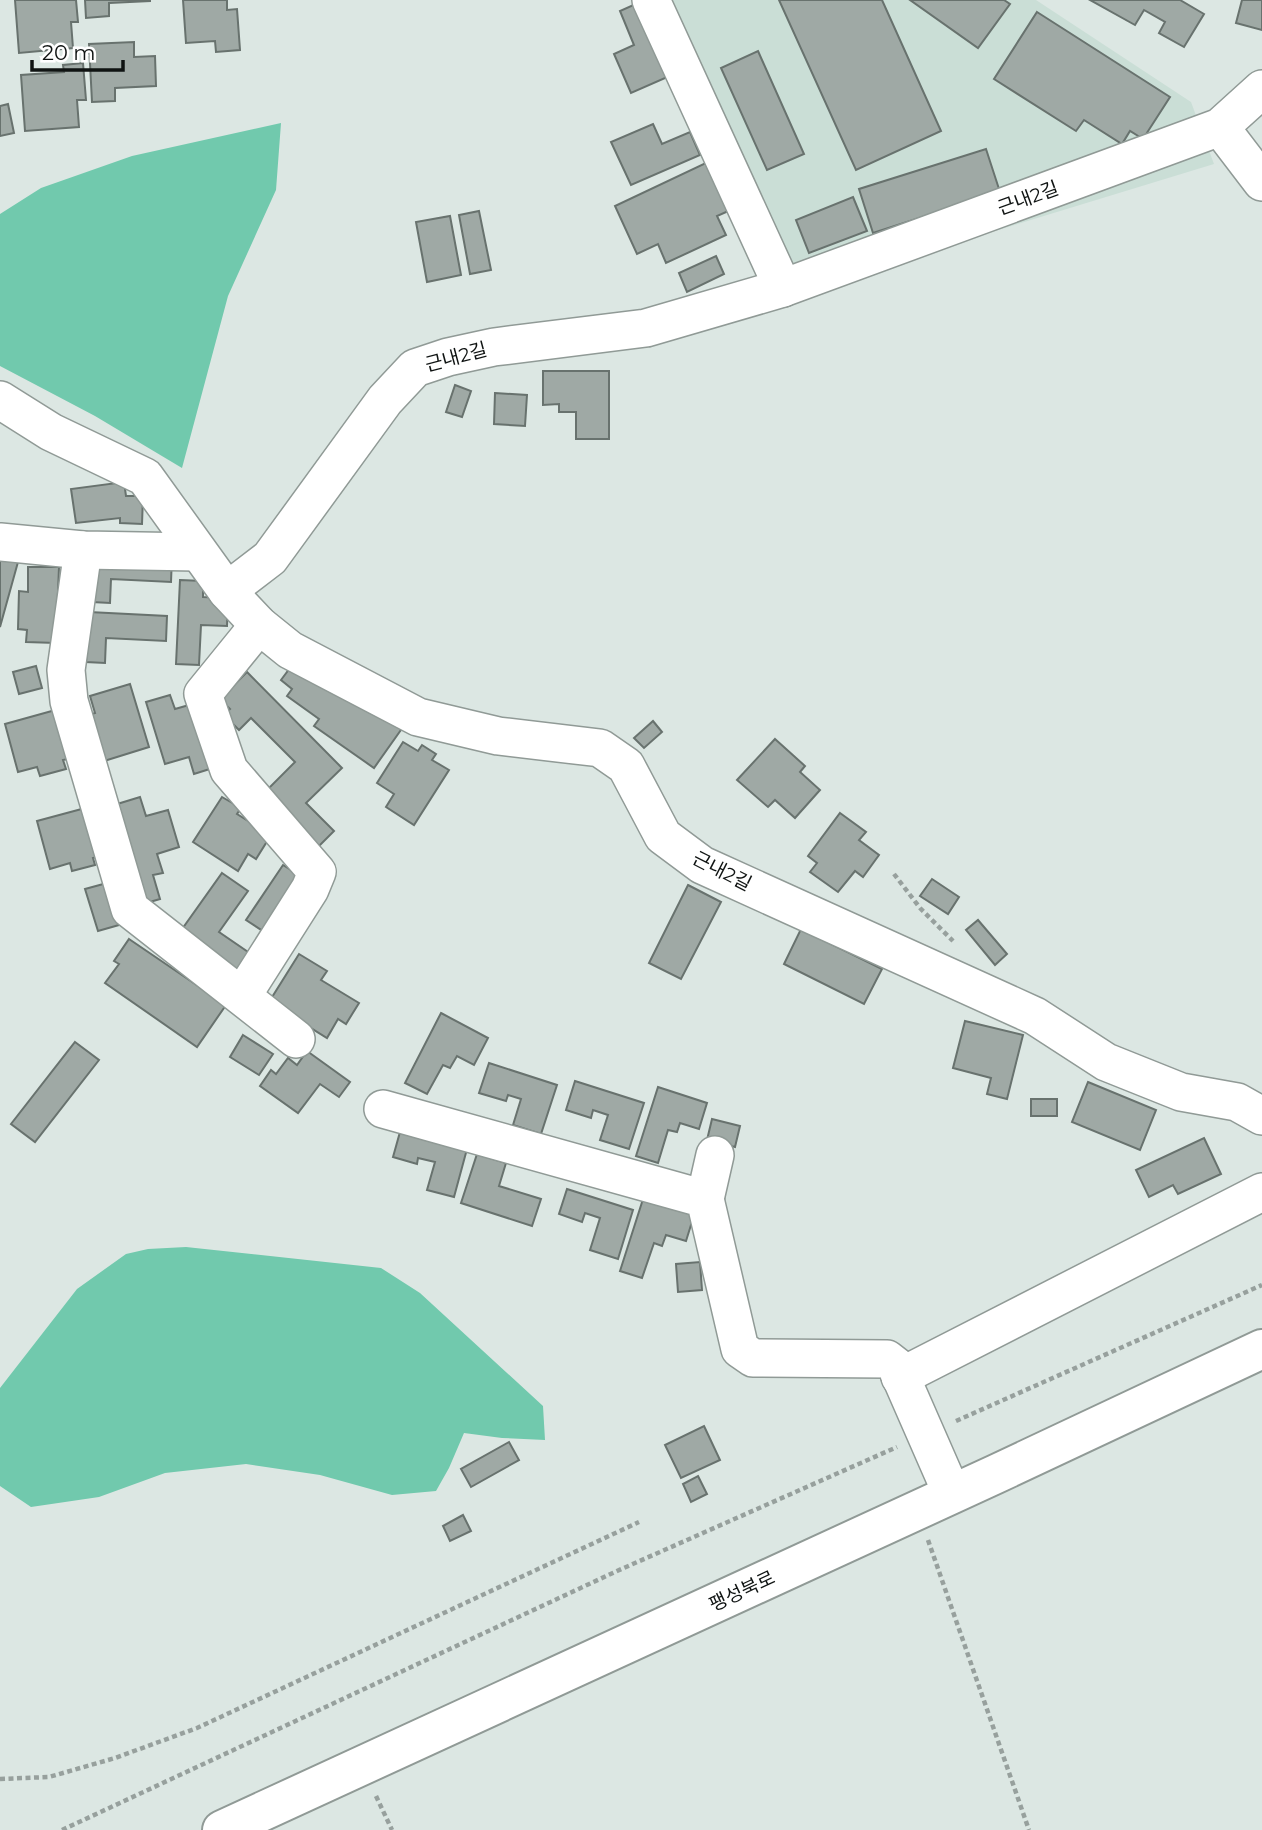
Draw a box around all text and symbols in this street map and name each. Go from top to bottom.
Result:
scale bar [32,28,122,72]
text: 20 m [42,40,96,65]
street label: 근내2길 [994,176,1062,220]
street label: 근내2길 [422,338,490,376]
street label: 근내2길 [689,846,755,896]
street label: 팽성북로 [705,1566,779,1616]

